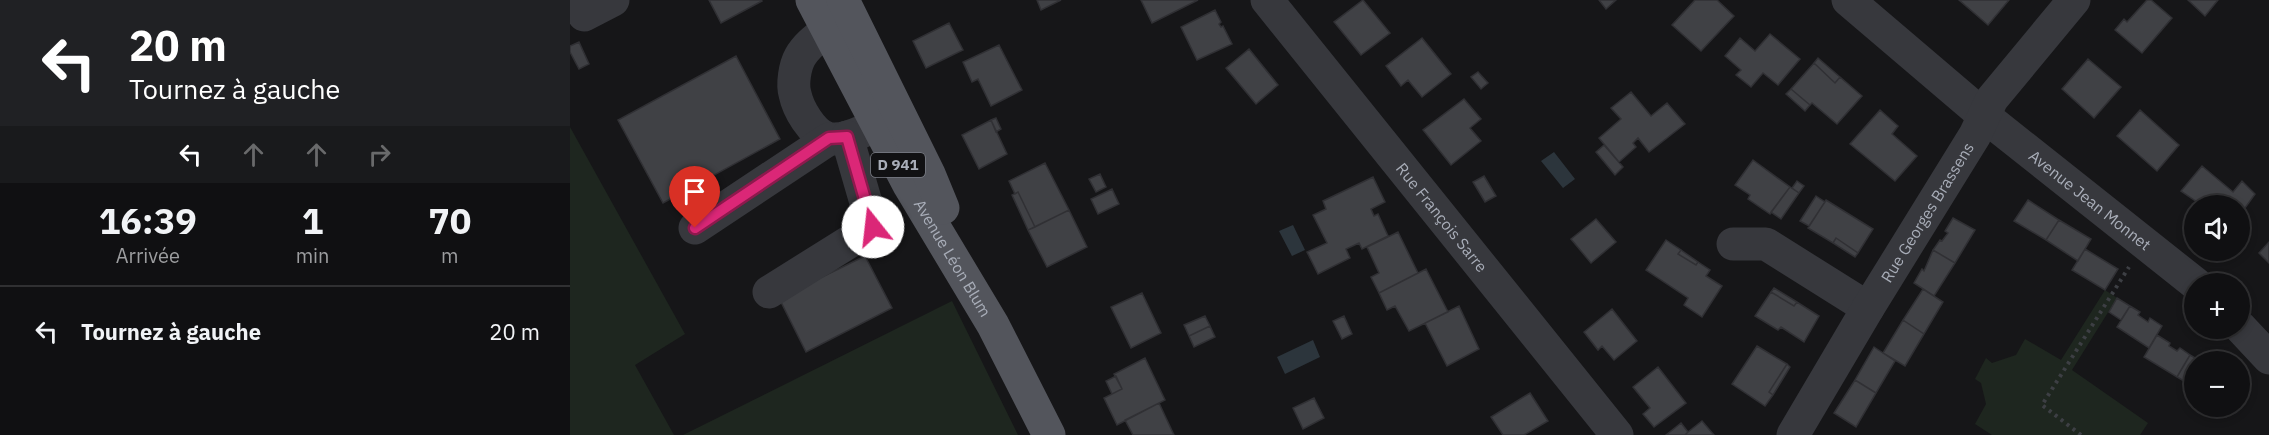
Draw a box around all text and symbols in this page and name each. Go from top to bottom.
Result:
text: 20 m [129,18,227,73]
icon: left [30,24,108,102]
text: Tournez à gauche [129,71,340,106]
icon: left [174,138,207,171]
icon: ahead [237,138,270,171]
icon: ahead [300,138,333,171]
icon: right [363,138,396,171]
street label: Rue Georges Brassens [1876,139,1978,286]
street label: Avenue Jean Monnet [2025,145,2155,254]
road number: D 941 [871,153,925,177]
street label: Rue François Sarre [1392,159,1492,276]
pin [669,166,720,228]
icon: arrive [678,175,711,208]
position arrow [841,195,905,259]
map controls [2184,195,2250,417]
button: sound [2184,195,2250,261]
street label: Avenue Léon Blum [910,196,996,320]
text: 16:39 [99,197,197,244]
text: 1 [302,197,323,244]
text: 70 [428,197,471,244]
text: Arrivée [116,242,180,269]
text: min [296,242,329,269]
text: m [441,242,458,269]
button: + [2184,273,2250,339]
icon: left [30,315,63,348]
text: Tournez à gauche [81,317,261,346]
text: 20 m [489,317,540,346]
button: − [2184,351,2250,417]

